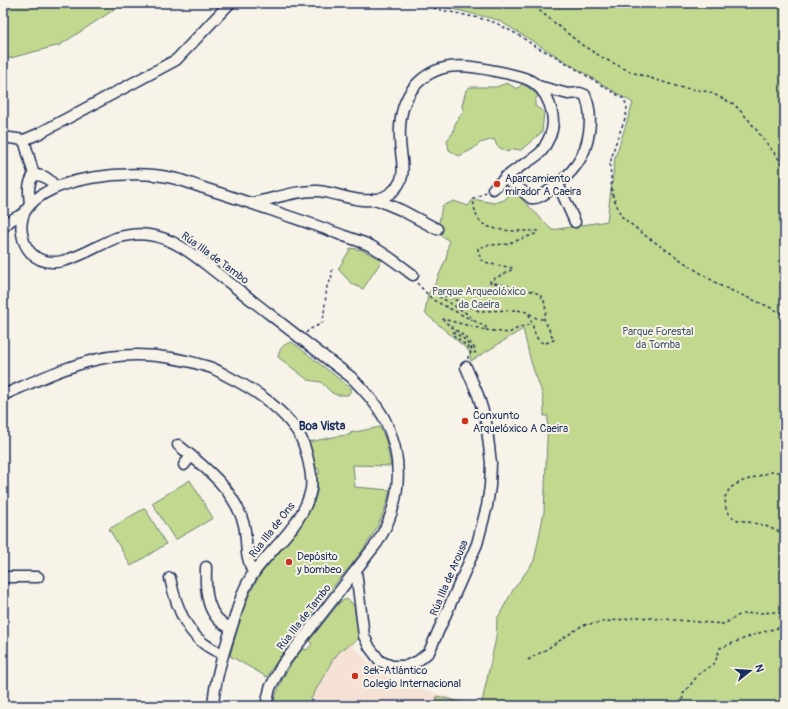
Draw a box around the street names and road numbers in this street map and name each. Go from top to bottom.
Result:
street label: Rúa Illa de Tambo [179,229,251,287]
street label: Rúa Illa de Ons [246,500,298,560]
street label: Rúa Illa de Arousa [427,538,471,618]
street label: Rúa Illa de Tambo [274,581,334,653]

